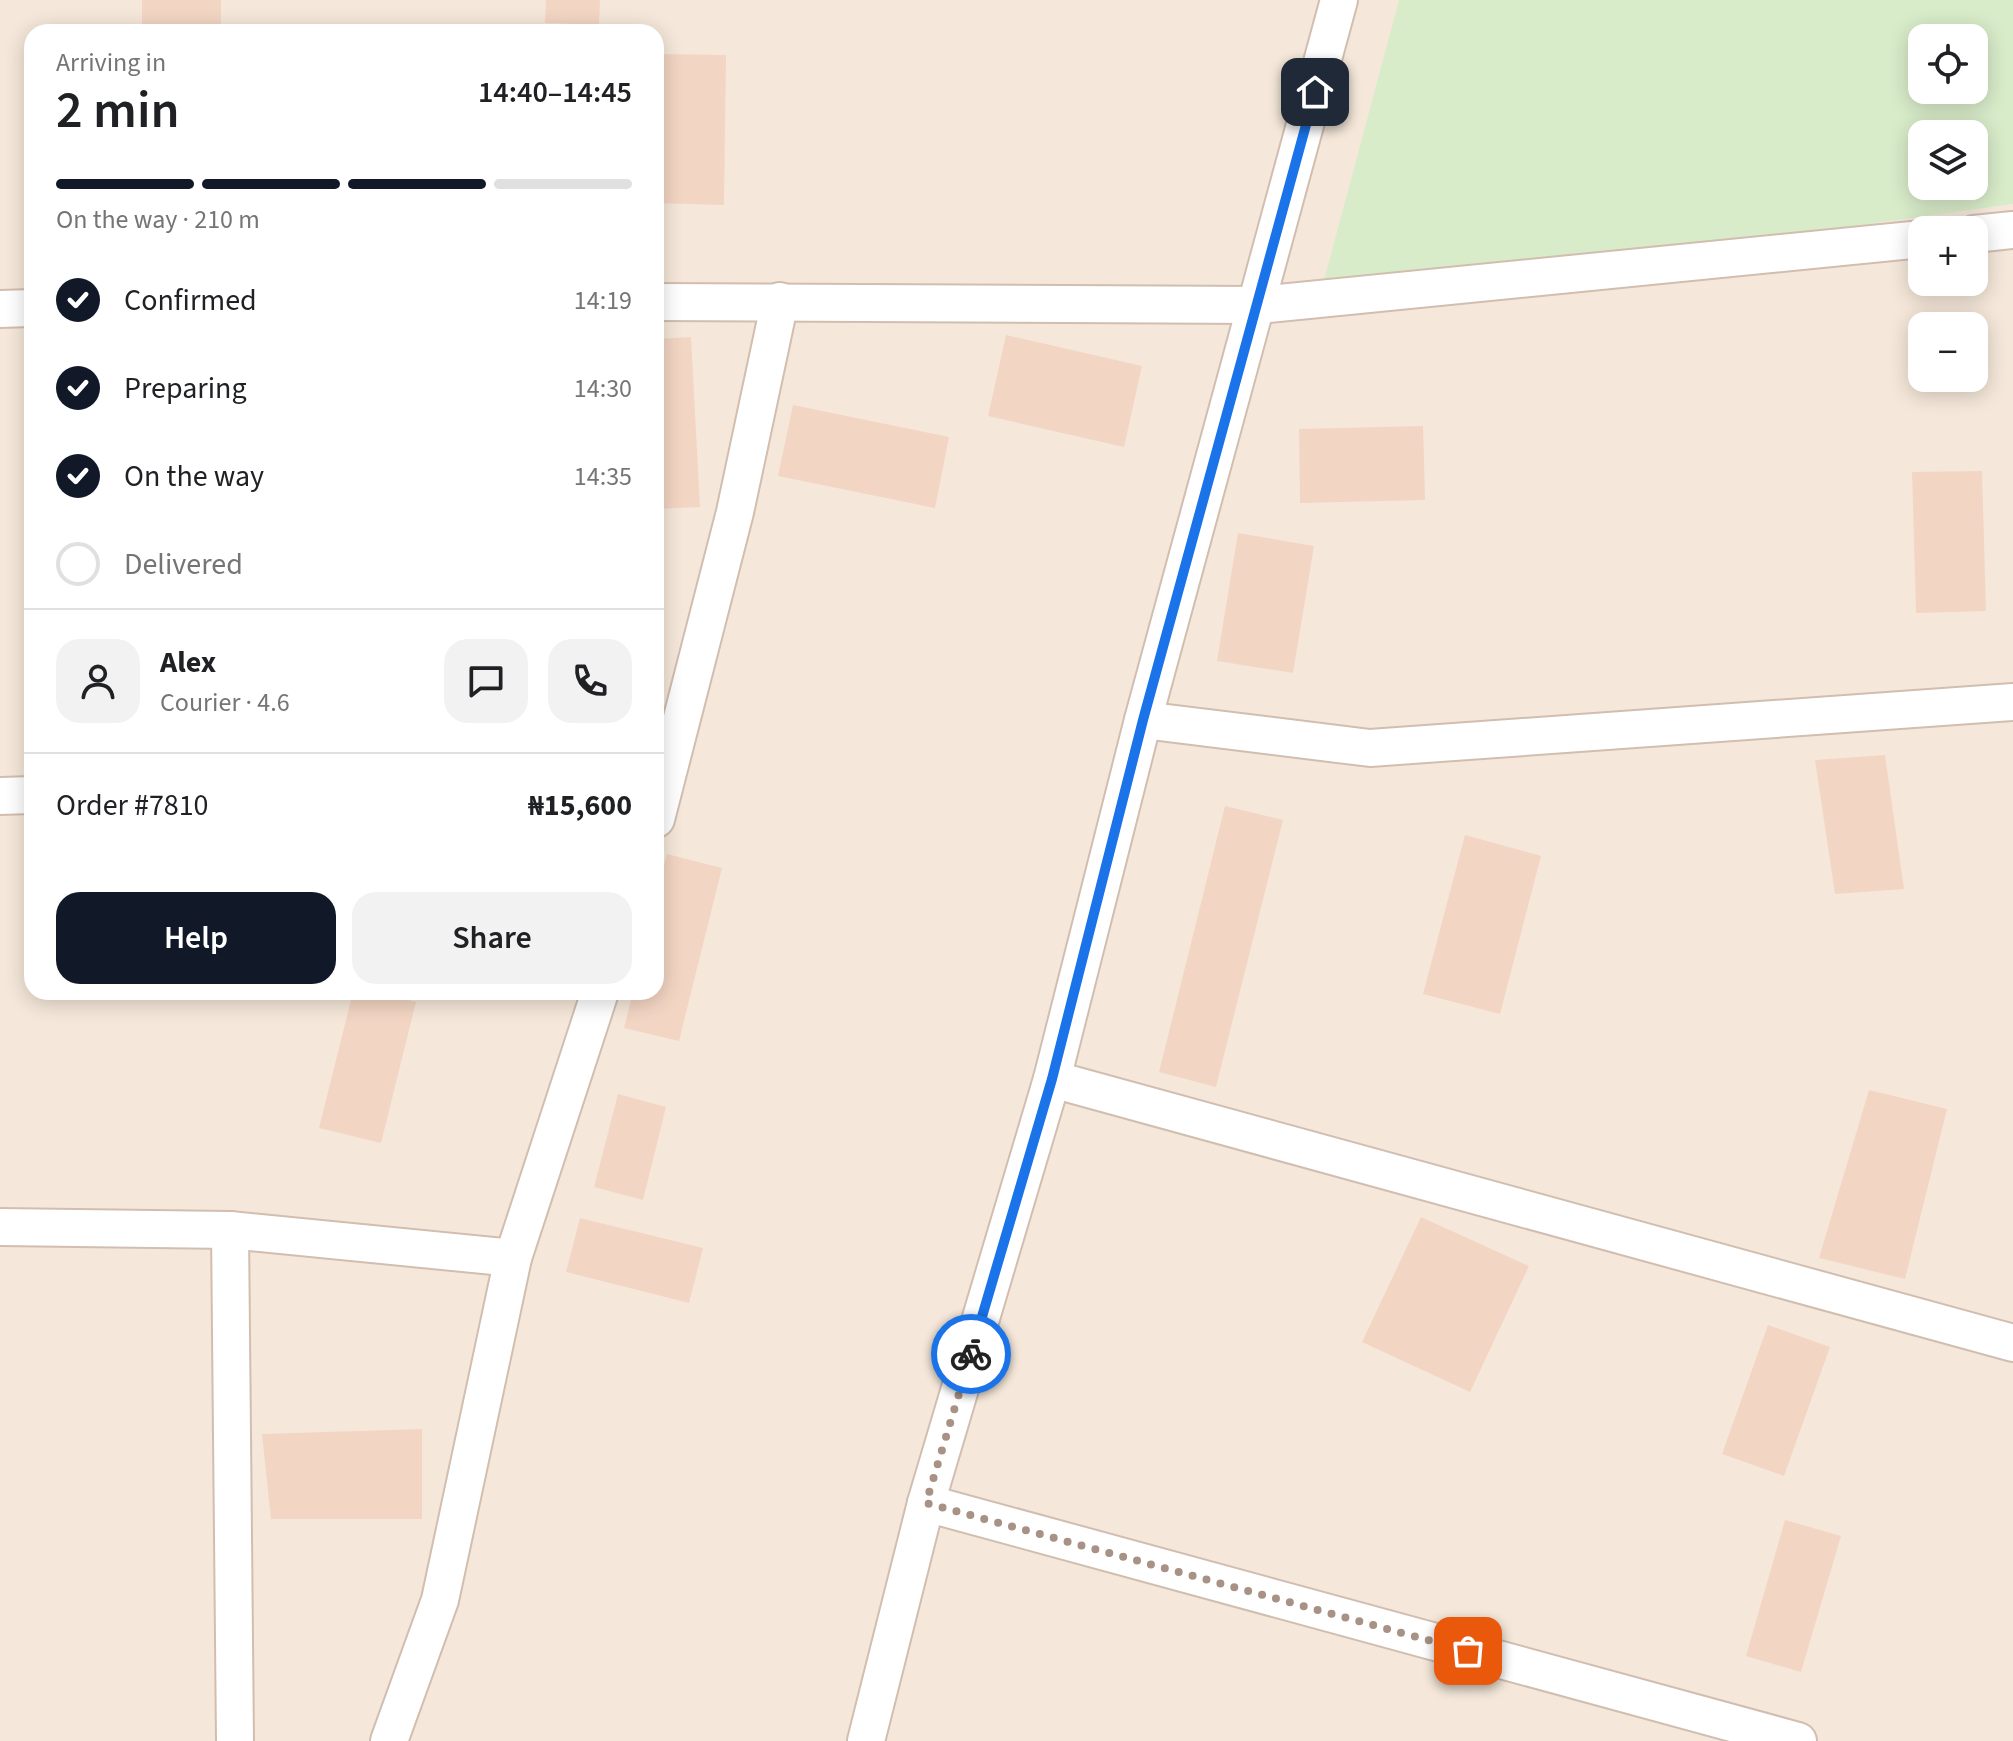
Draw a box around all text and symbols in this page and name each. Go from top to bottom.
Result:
map controls [1908,24,1988,392]
button: locate [1908,24,1988,104]
text: Arriving in [56,44,166,81]
pin [1281,58,1349,126]
icon: home [1293,70,1337,114]
text: 14:40–14:45 [478,71,632,114]
text: 2 min [56,74,180,148]
button: layers [1908,120,1988,200]
text: On the way · 210 m [56,201,260,238]
button: + [1908,216,1988,296]
icon: check [56,278,100,322]
text: Confirmed [124,279,257,322]
text: 14:19 [574,282,632,319]
button: − [1908,312,1988,392]
icon: check [56,366,100,410]
text: Preparing [124,367,247,410]
text: 14:30 [574,370,632,407]
icon: check [56,454,100,498]
text: On the way [124,455,264,498]
text: 14:35 [574,458,632,495]
text: Delivered [124,543,243,586]
button: person [56,639,140,723]
button: chat [444,639,528,723]
button: phone [548,639,632,723]
text: Alex [160,641,216,684]
text: Courier · 4.6 [160,684,290,721]
text: Order #7810 [56,784,209,827]
text: ₦15,600 [528,784,632,827]
button: Help [56,892,336,984]
button: Share [352,892,632,984]
courier [931,1314,1011,1394]
icon: bike [949,1332,993,1376]
pin [1434,1617,1502,1685]
icon: bag [1446,1629,1490,1673]

